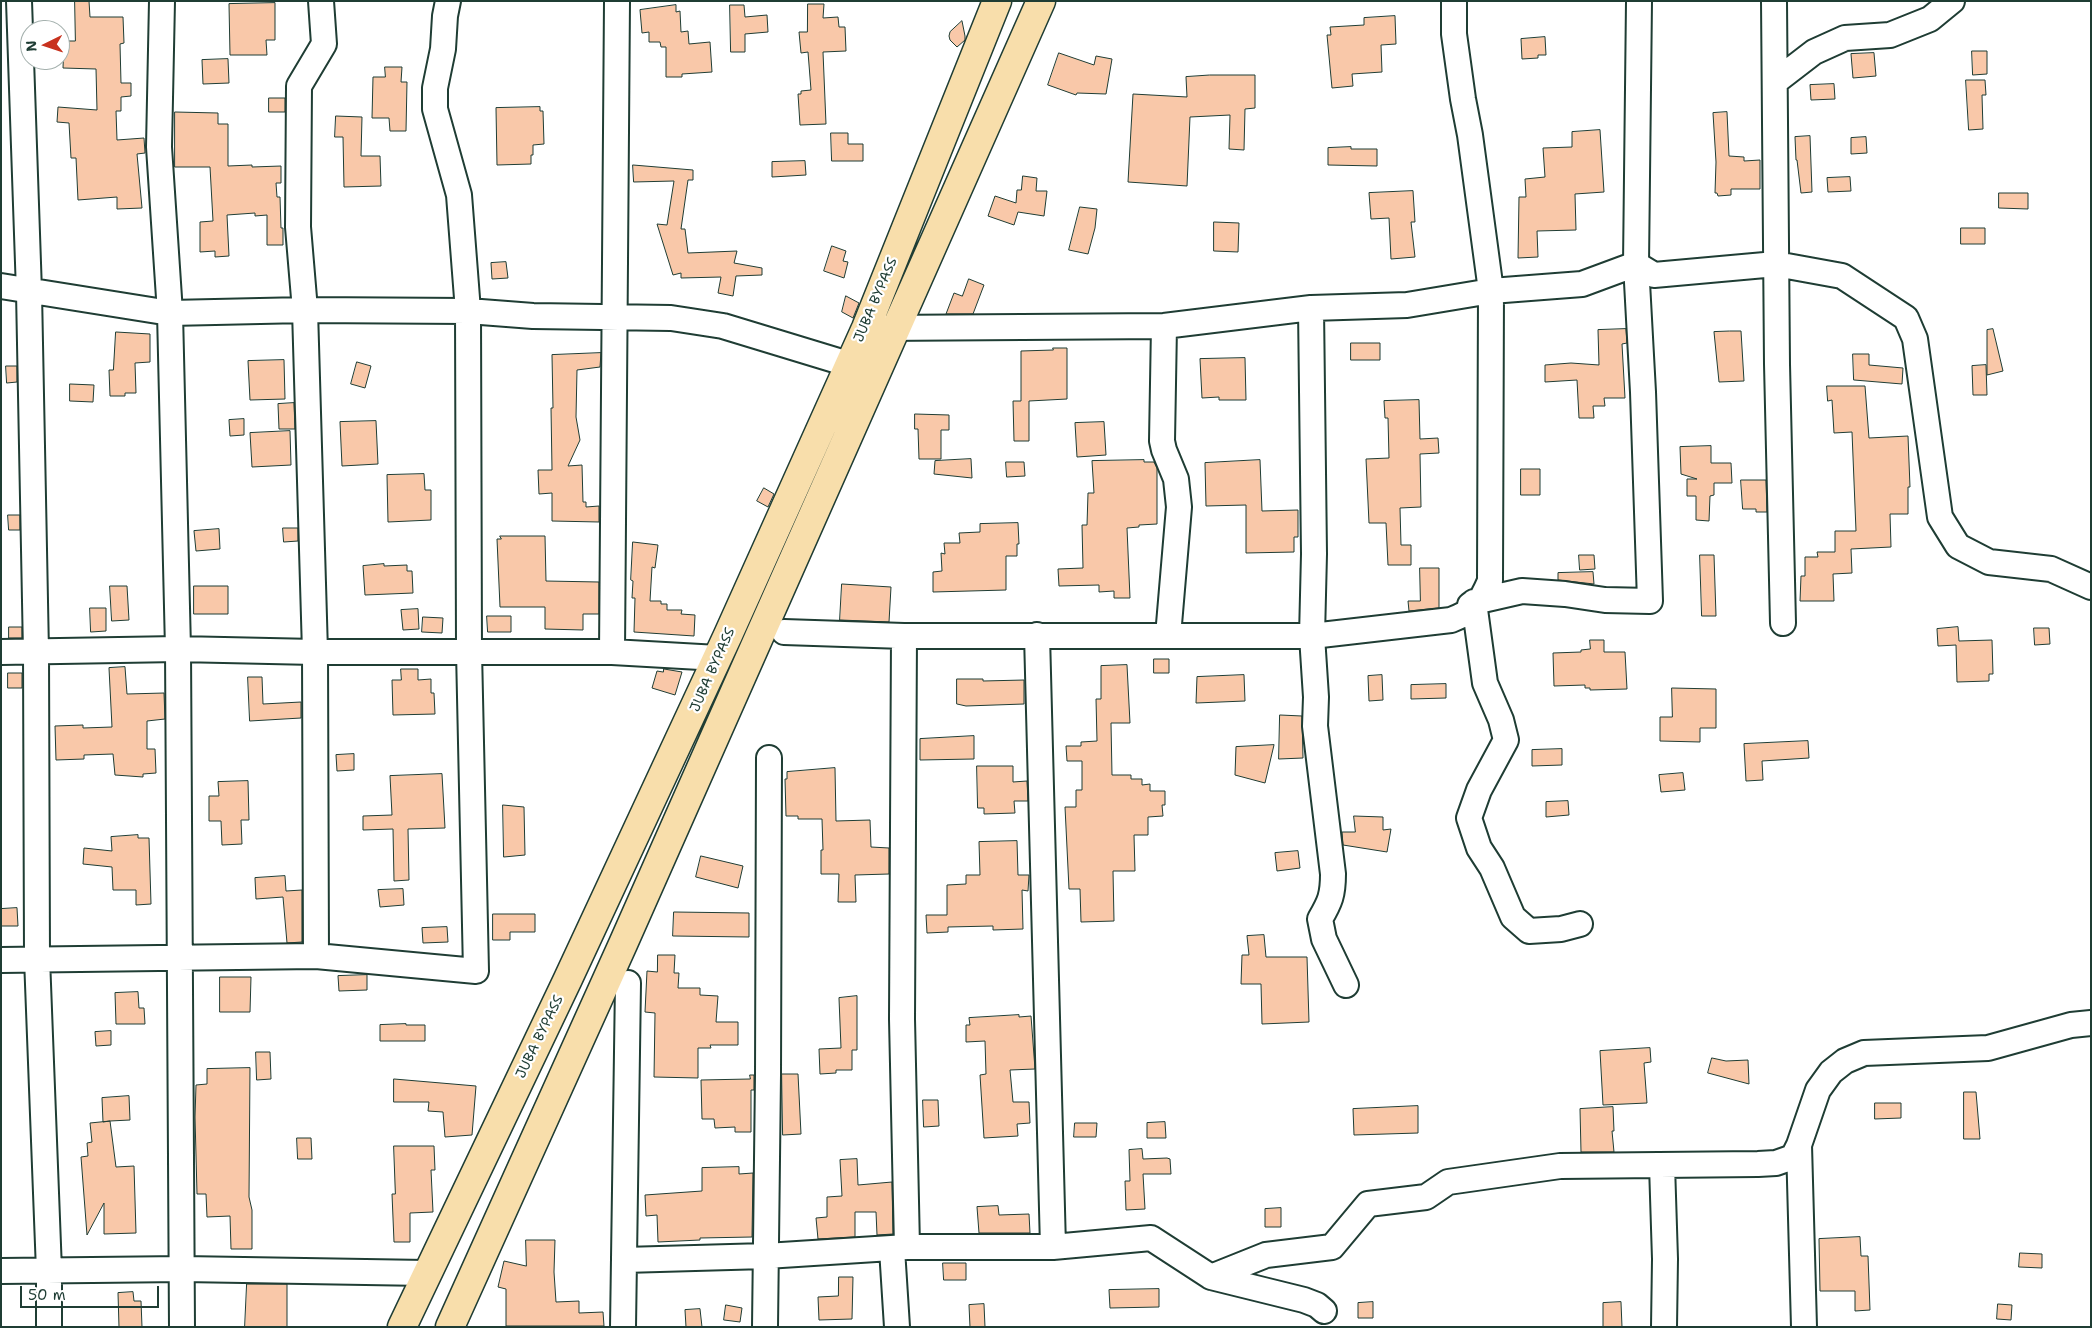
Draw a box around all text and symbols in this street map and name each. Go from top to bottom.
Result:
north arrow [20,20,70,70]
text: N [22,40,40,52]
street label: JUBA BYPASS [851,255,901,345]
street label: JUBA BYPASS [687,625,739,715]
street label: JUBA BYPASS [513,993,567,1081]
scale bar [22,1276,161,1308]
text: 50 m [28,1285,66,1305]

